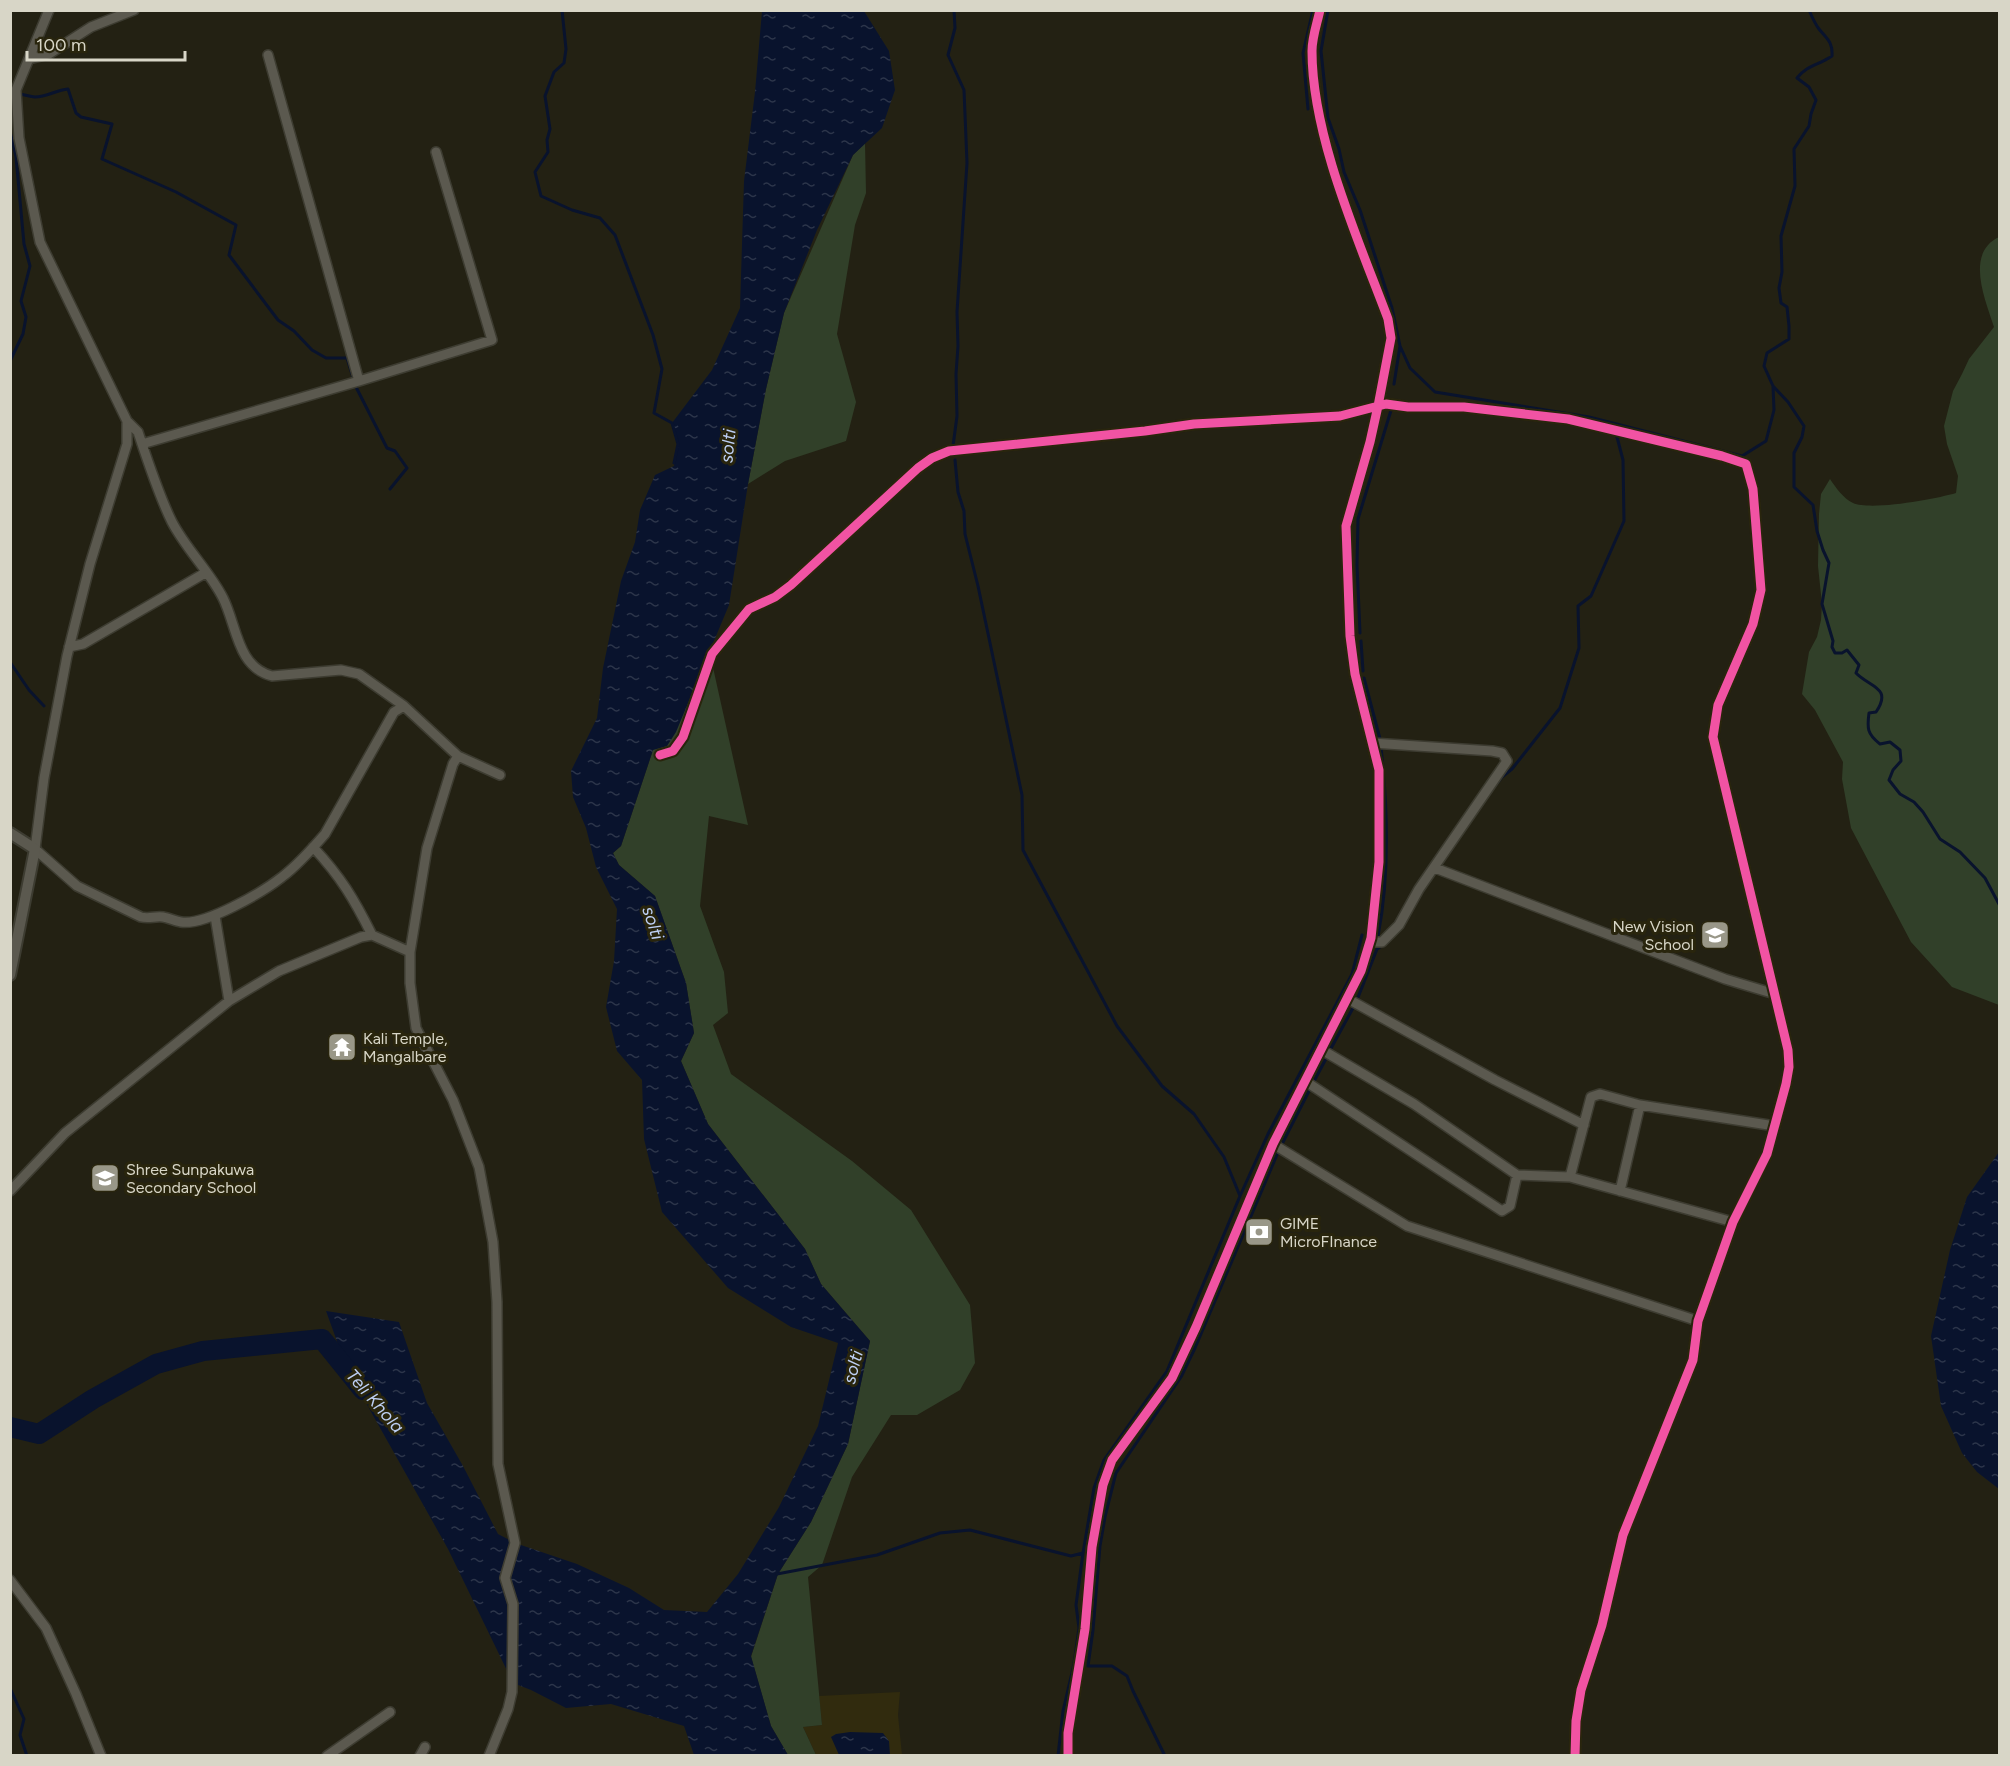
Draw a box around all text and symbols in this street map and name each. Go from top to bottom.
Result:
scale bar [27,24,184,62]
text: 100 m [36,34,86,56]
water label: solti [715,427,741,464]
water label: solti [637,903,669,943]
place label: New Vision School [1612,917,1694,954]
school or university icon: New Vision School [1699,919,1731,951]
place label: Kali Temple, Mangalbare [363,1029,448,1066]
temple icon: Kali Temple, Mangalbare [326,1031,358,1063]
place label: Shree Sunpakuwa Secondary School [126,1160,256,1197]
school or university icon: Shree Sunpakuwa Secondary School [89,1162,121,1194]
place label: GIME MicroFInance [1280,1214,1377,1251]
bank icon: GIME MicroFInance [1243,1216,1275,1248]
water label: solti [838,1347,868,1386]
water label: Teli Khola [341,1365,409,1438]

